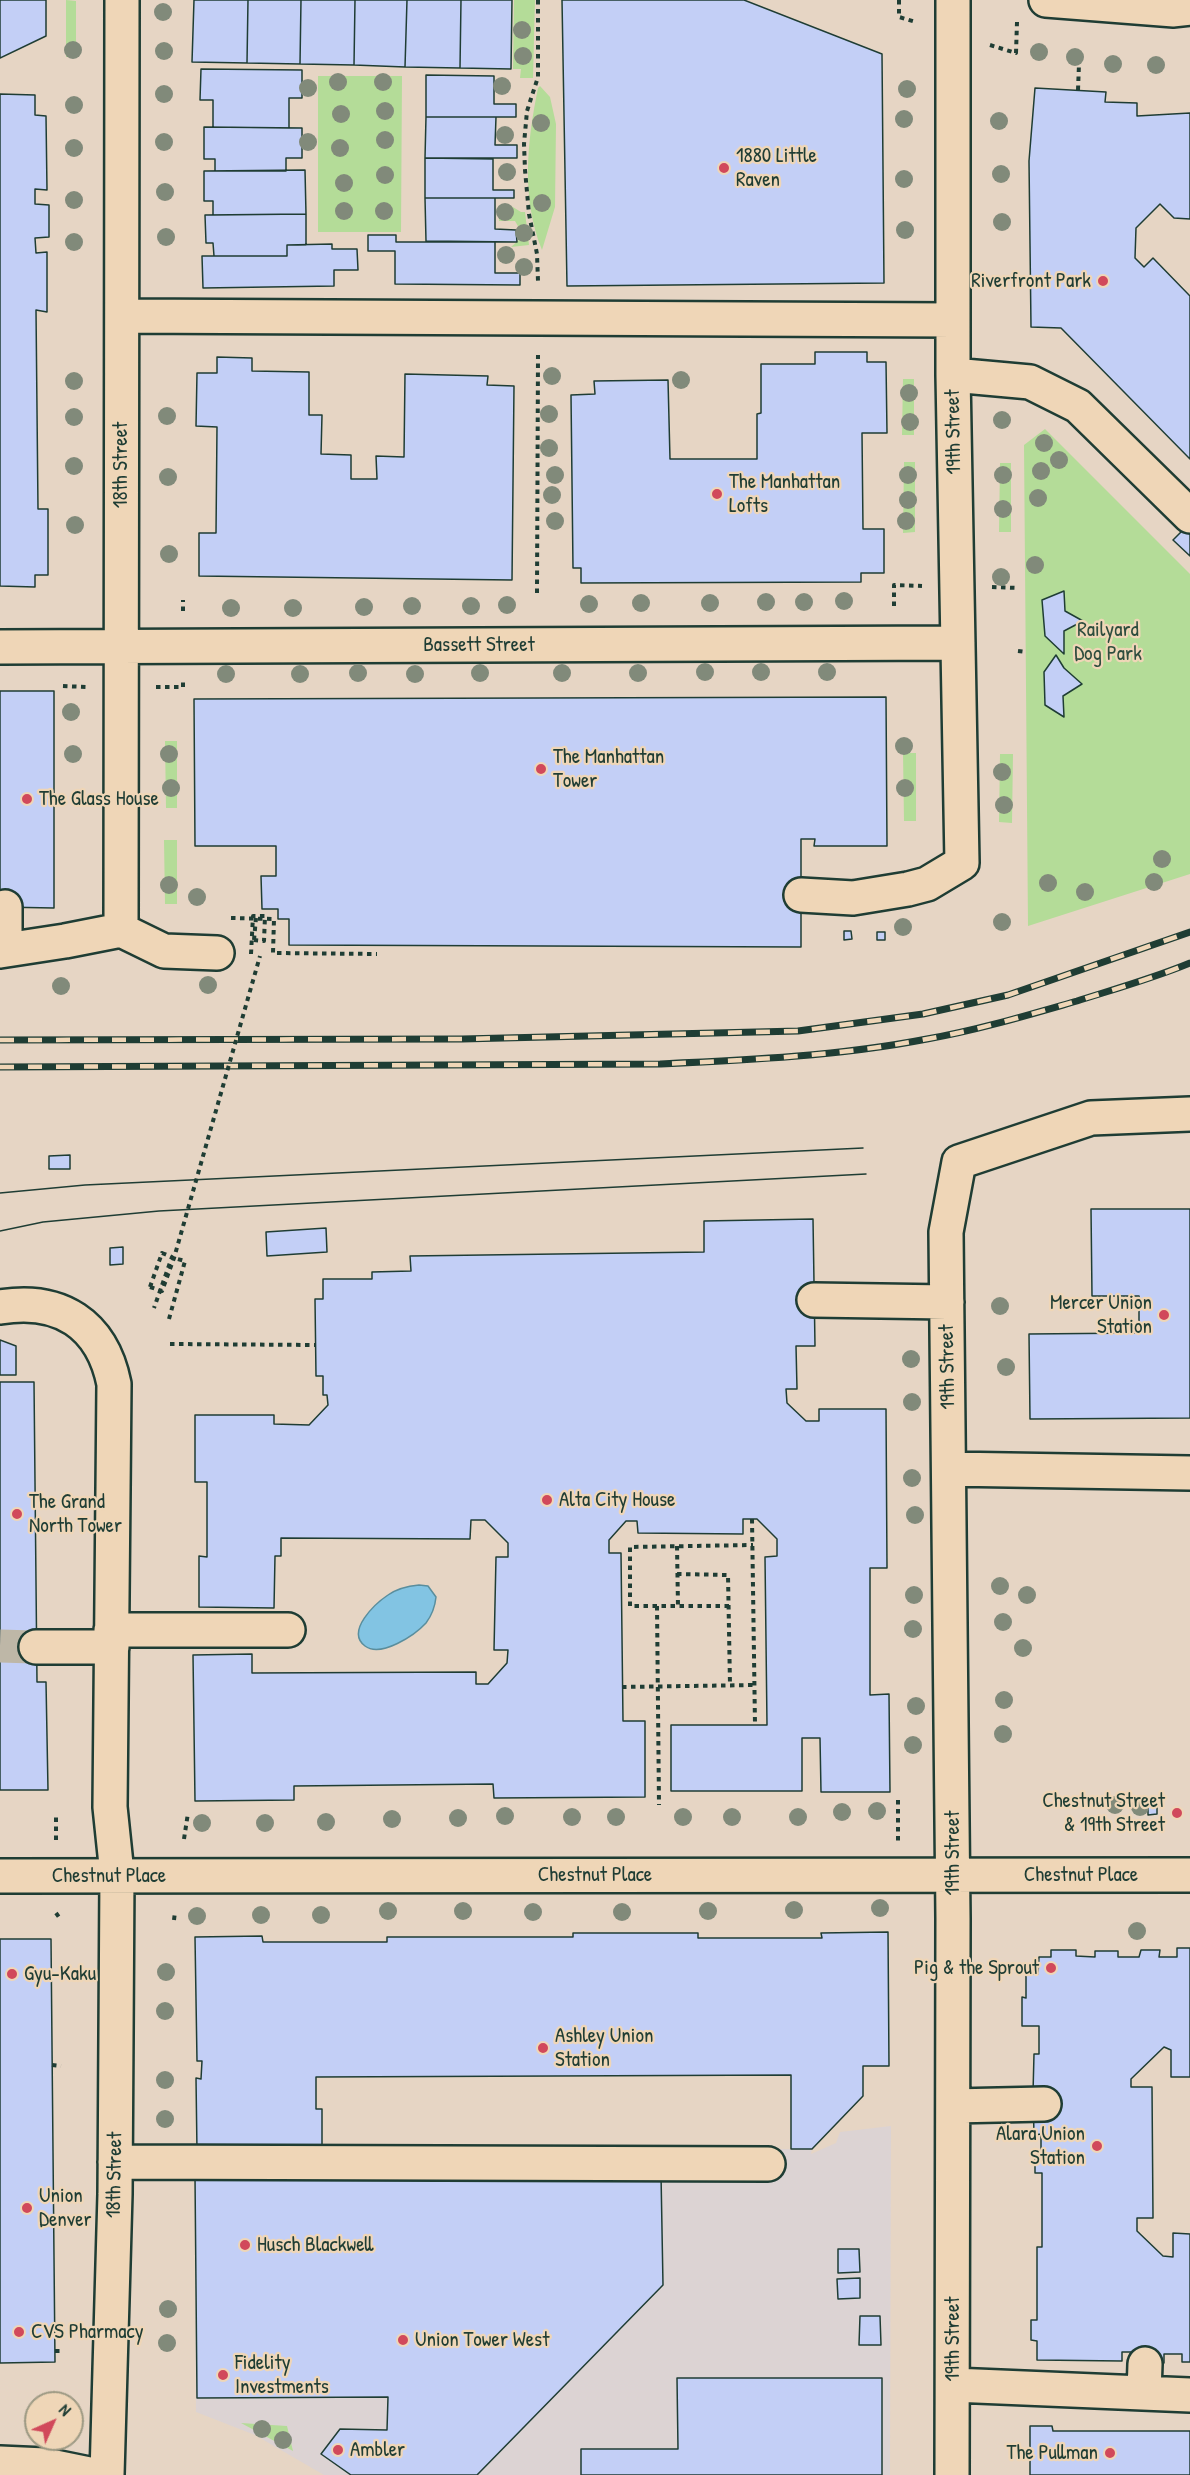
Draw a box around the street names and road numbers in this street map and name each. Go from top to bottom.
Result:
street label: 19th Street [941,389,967,475]
street label: 18th Street [108,422,134,508]
street label: Bassett Street [423,632,535,658]
street label: 19th Street [935,1324,961,1410]
street label: 19th Street [940,1810,966,1896]
street label: Chestnut Place [538,1862,652,1888]
street label: Chestnut Place [1024,1862,1138,1888]
street label: Chestnut Place [52,1863,166,1889]
street label: 18th Street [102,2132,128,2218]
street label: 19th Street [940,2296,966,2382]

